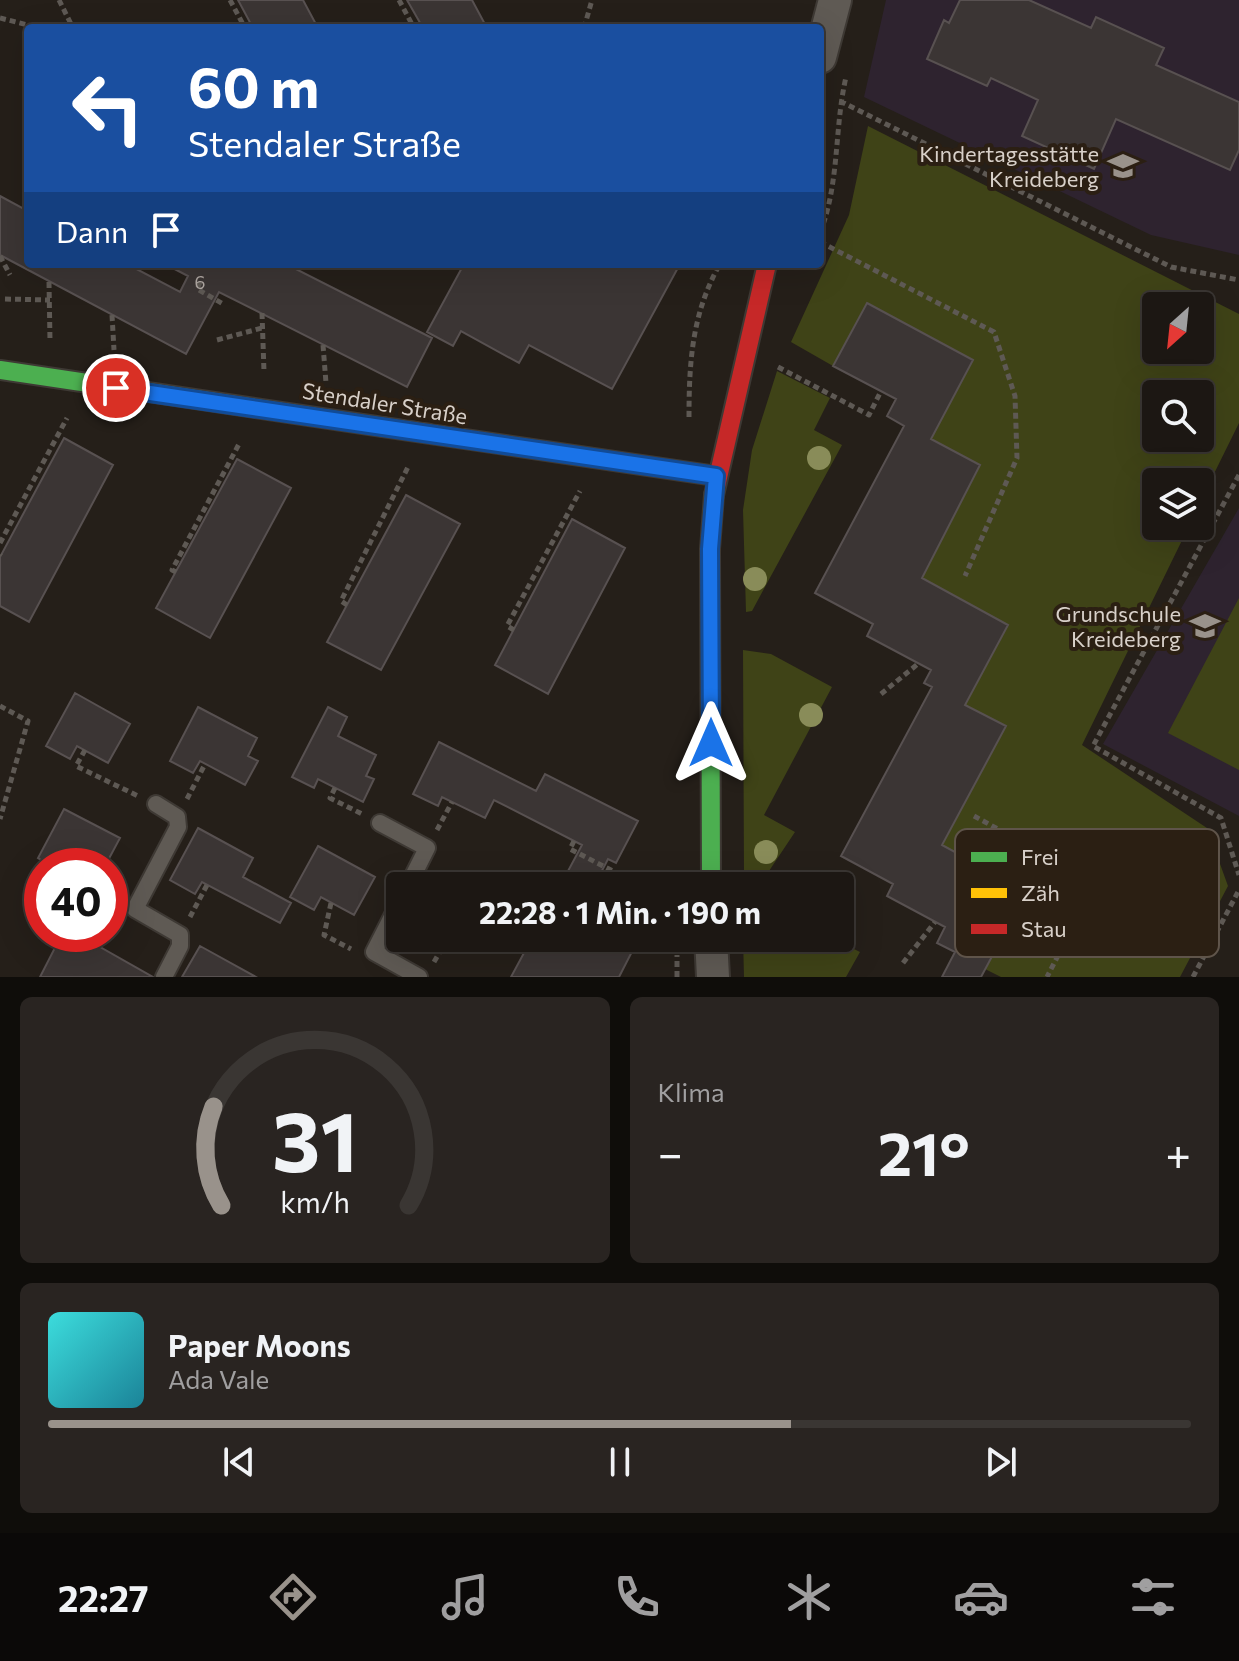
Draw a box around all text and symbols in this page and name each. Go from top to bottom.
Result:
text: 60 m [188,51,319,120]
icon: left [56,56,160,160]
text: Stendaler Straße [188,120,461,164]
place label: Kindertagesstätte Kreideberg [919,140,1099,192]
school or university icon: Kindertagesstätte Kreideberg [1106,149,1140,183]
icon: arrive [144,208,188,252]
text: Dann [56,212,128,249]
house number: 6 [195,271,205,293]
north arrow [1142,292,1214,364]
map controls [1142,292,1214,540]
pin [82,354,150,422]
icon: arrive [94,366,138,410]
street label: Stendaler Straße [300,377,470,429]
button: search [1142,380,1214,452]
button: layers [1142,468,1214,540]
place label: Grundschule Kreideberg [1056,600,1181,652]
school or university icon: Grundschule Kreideberg [1188,609,1222,643]
position arrow [669,701,753,785]
legend [955,829,1219,957]
text: Frei [1021,843,1059,870]
speed limit sign: 40 [24,848,128,952]
text: Zäh [1021,879,1060,906]
text: 22:28 · 1 Min. · 190 m [479,893,761,930]
text: Stau [1021,915,1067,942]
text: Klima [658,1076,725,1107]
text: 31 [272,1087,358,1189]
text: 21° [878,1115,970,1188]
text: − [658,1125,683,1179]
text: + [1165,1125,1191,1179]
text: km/h [280,1184,350,1219]
text: Paper Moons [168,1326,351,1363]
text: Ada Vale [168,1363,269,1394]
icon: previous [217,1440,261,1484]
icon: pause [598,1440,642,1484]
icon: next [979,1440,1023,1484]
icon: directions [265,1569,321,1625]
icon: music [437,1569,493,1625]
icon: phone [609,1569,665,1625]
icon: climate [781,1569,837,1625]
icon: car [953,1569,1009,1625]
icon: filters [1125,1569,1181,1625]
text: 22:27 [58,1575,149,1619]

